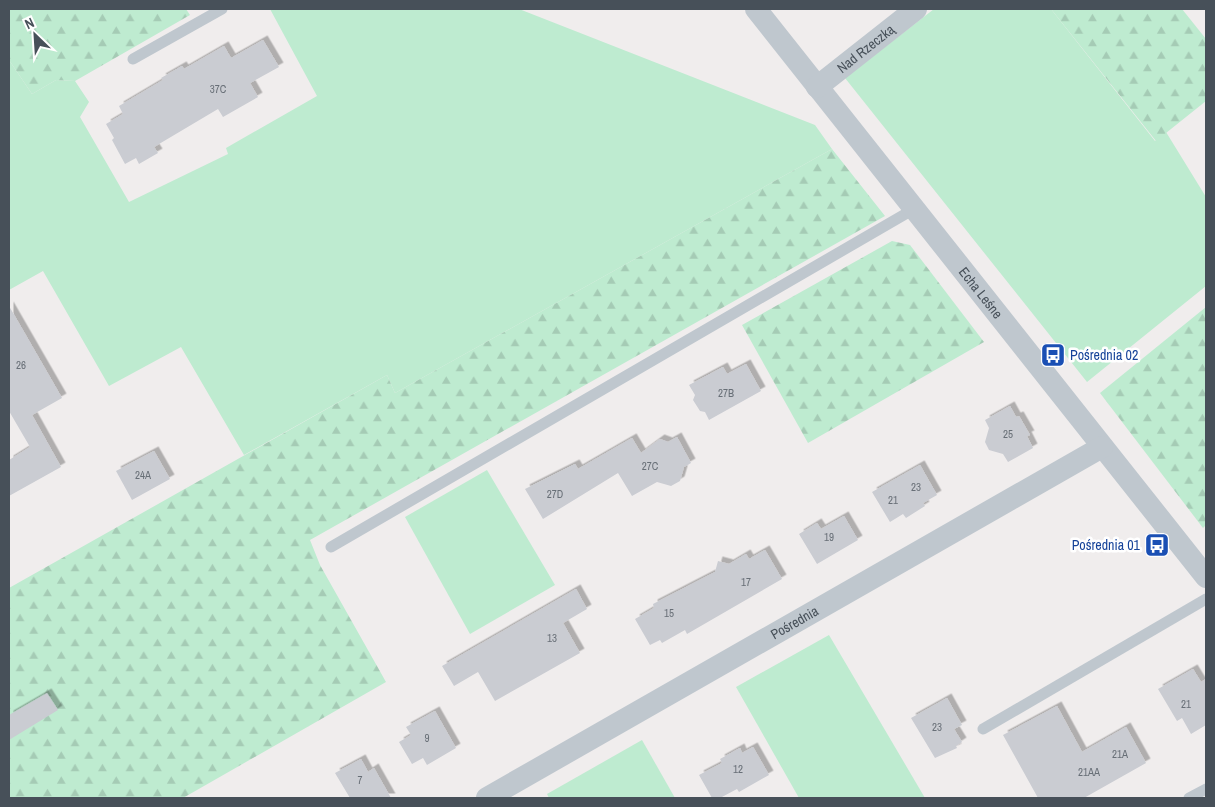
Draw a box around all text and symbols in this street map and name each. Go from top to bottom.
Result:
north arrow [10,10,60,60]
text: N [22,13,37,33]
street label: Nad Rzeczką [833,20,899,77]
house number: 37C [210,82,227,96]
street label: Echa Leśne [955,263,1007,322]
bus stop icon: Pośrednia 02 [1040,342,1066,368]
place label: Pośrednia 02 [1070,346,1138,364]
house number: 26 [16,358,26,372]
house number: 27B [718,386,734,400]
house number: 25 [1003,427,1013,441]
house number: 27C [642,459,659,473]
house number: 24A [135,468,152,482]
house number: 23 [911,480,921,494]
house number: 27D [547,487,563,501]
house number: 21 [888,493,898,507]
house number: 19 [824,530,834,544]
bus stop icon: Pośrednia 01 [1144,532,1170,558]
place label: Pośrednia 01 [1072,536,1141,554]
house number: 17 [741,575,751,589]
street label: Pośrednia [767,601,822,643]
house number: 15 [664,606,674,620]
house number: 13 [547,631,557,645]
house number: 21 [1181,697,1191,711]
house number: 23 [932,720,942,734]
house number: 9 [424,731,430,745]
house number: 21A [1112,747,1129,761]
house number: 12 [733,762,743,776]
house number: 21AA [1078,765,1101,779]
house number: 7 [357,773,363,787]

